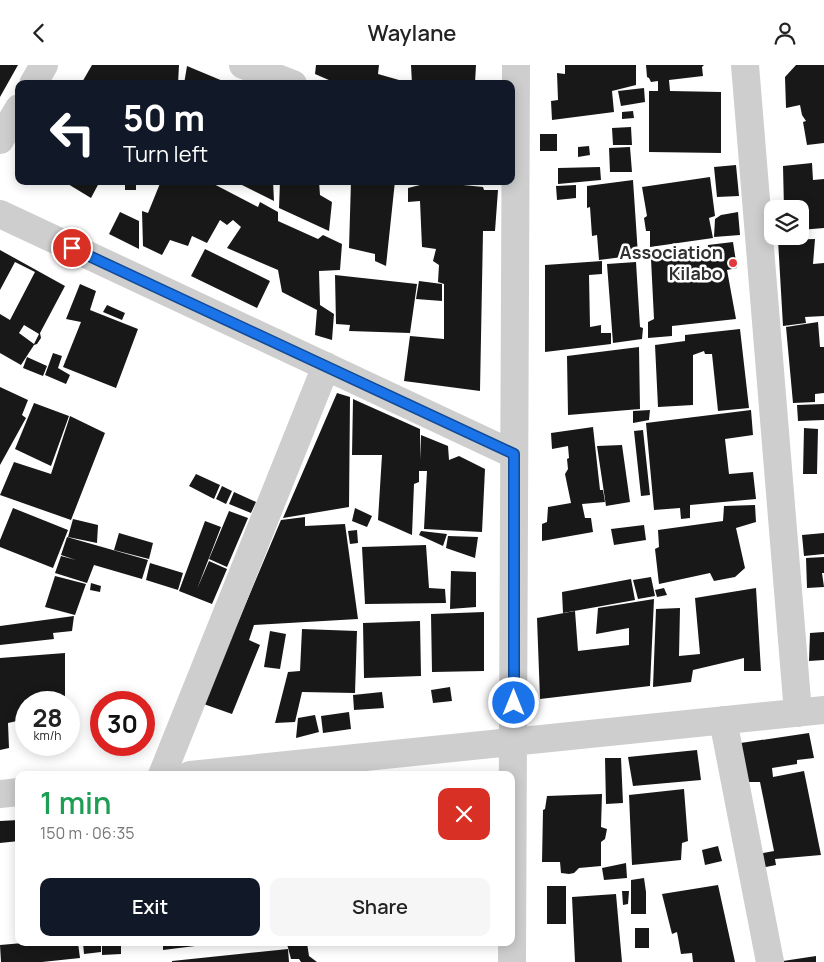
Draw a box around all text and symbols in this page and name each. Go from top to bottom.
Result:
text: Waylane [368,18,456,48]
icon: back [25,19,53,47]
icon: person [771,19,799,47]
text: 50 m [123,94,205,142]
icon: left [40,100,105,165]
text: Turn left [123,139,208,169]
map controls [764,200,809,245]
button: layers [764,200,809,245]
pin [51,227,93,269]
icon: arrive [58,234,86,262]
place label: Association Kilabo [620,240,723,285]
marker: Association Kilabo [727,257,739,269]
position arrow [487,676,539,728]
speed limit sign: 30 [90,691,155,756]
text: 28 [32,700,63,735]
text: km/h [34,727,61,744]
text: 1 min [40,782,112,823]
button: close [438,788,490,840]
text: 150 m · 06:35 [40,822,135,844]
button: Exit [40,878,260,936]
button: Share [270,878,490,936]

